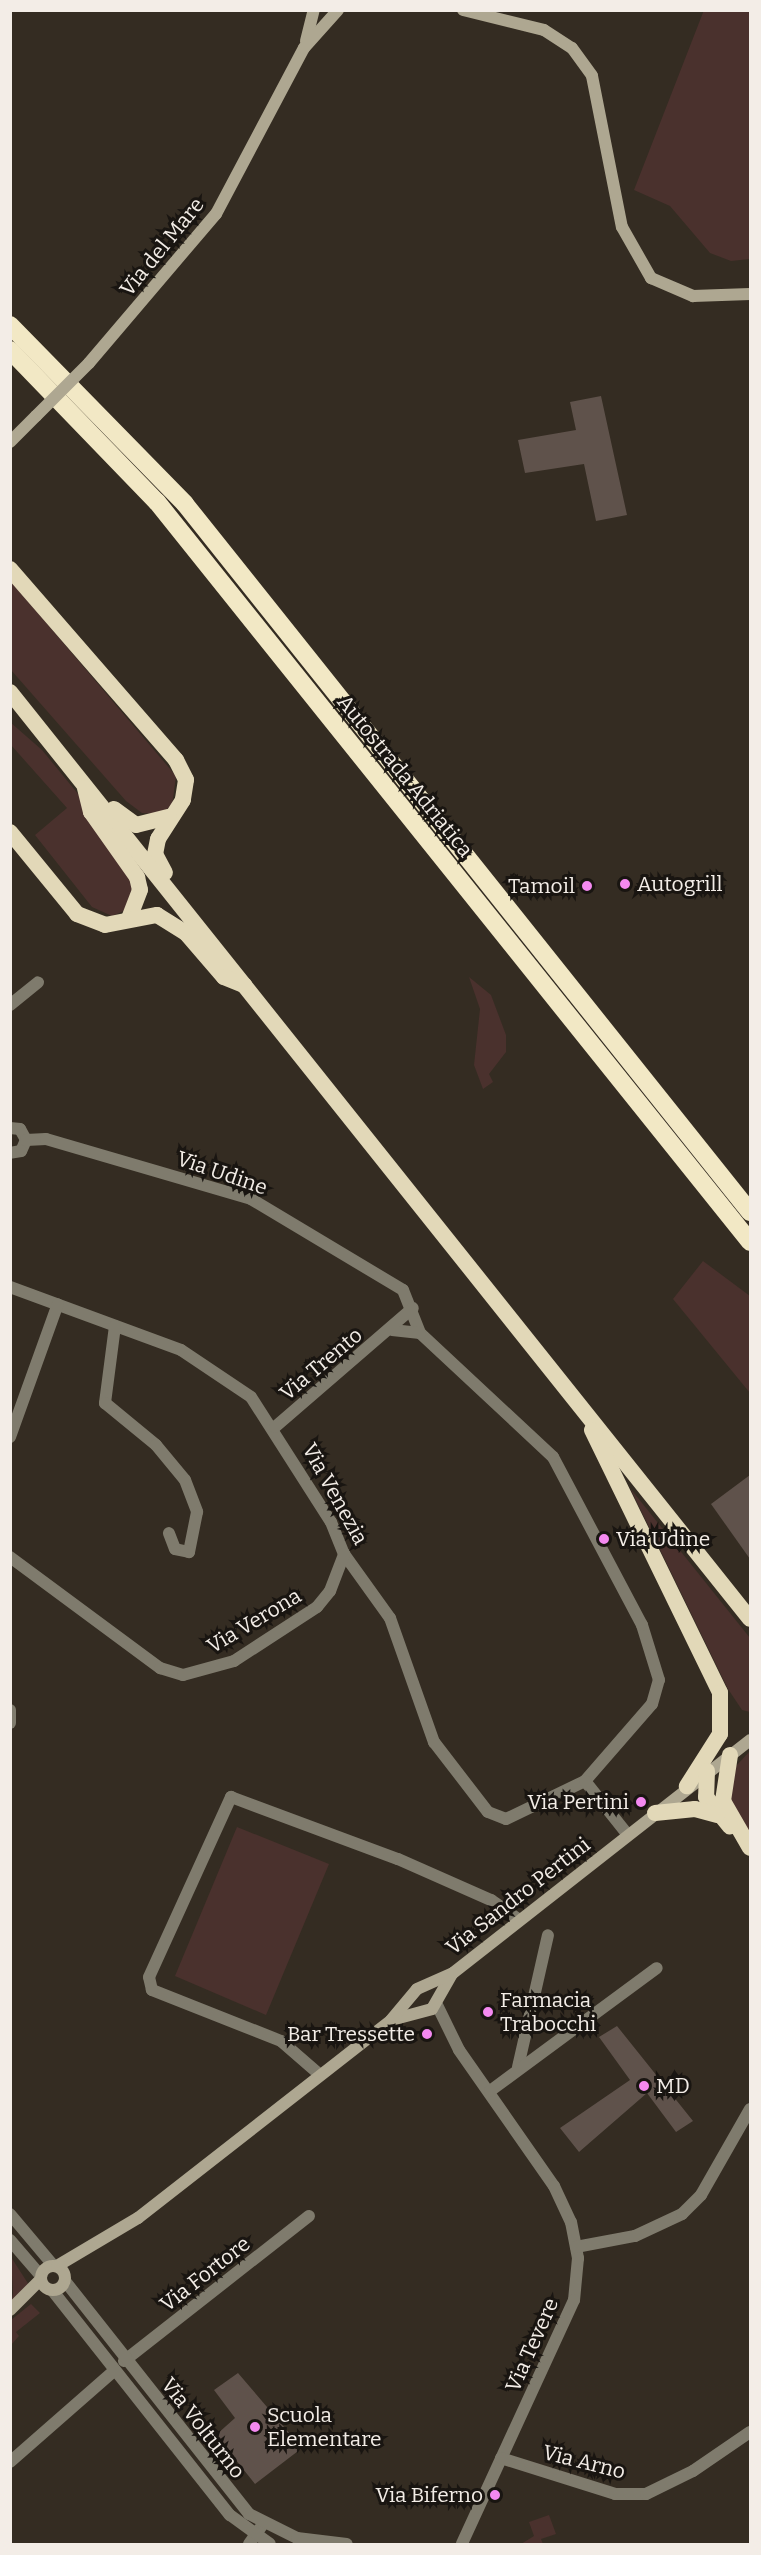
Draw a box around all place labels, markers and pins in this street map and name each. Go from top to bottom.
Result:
place label: Autogrill [637,871,722,897]
place label: Tamoil [508,873,575,899]
marker: Autogrill [618,877,632,891]
marker: Tamoil [580,879,594,893]
place label: Via Udine [616,1526,710,1552]
marker: Via Udine [597,1532,611,1546]
place label: Via Pertini [527,1789,629,1815]
marker: Via Pertini [634,1795,648,1809]
place label: Farmacia Trabocchi [500,1987,596,2037]
marker: Farmacia Trabocchi [481,2005,495,2019]
place label: Bar Tressette [287,2021,415,2047]
marker: Bar Tressette [420,2027,434,2041]
place label: MD [656,2073,690,2099]
marker: MD [637,2079,651,2093]
place label: Scuola Elementare [267,2402,382,2452]
marker: Scuola Elementare [248,2420,262,2434]
place label: Via Biferno [375,2482,483,2508]
marker: Via Biferno [488,2488,502,2502]

